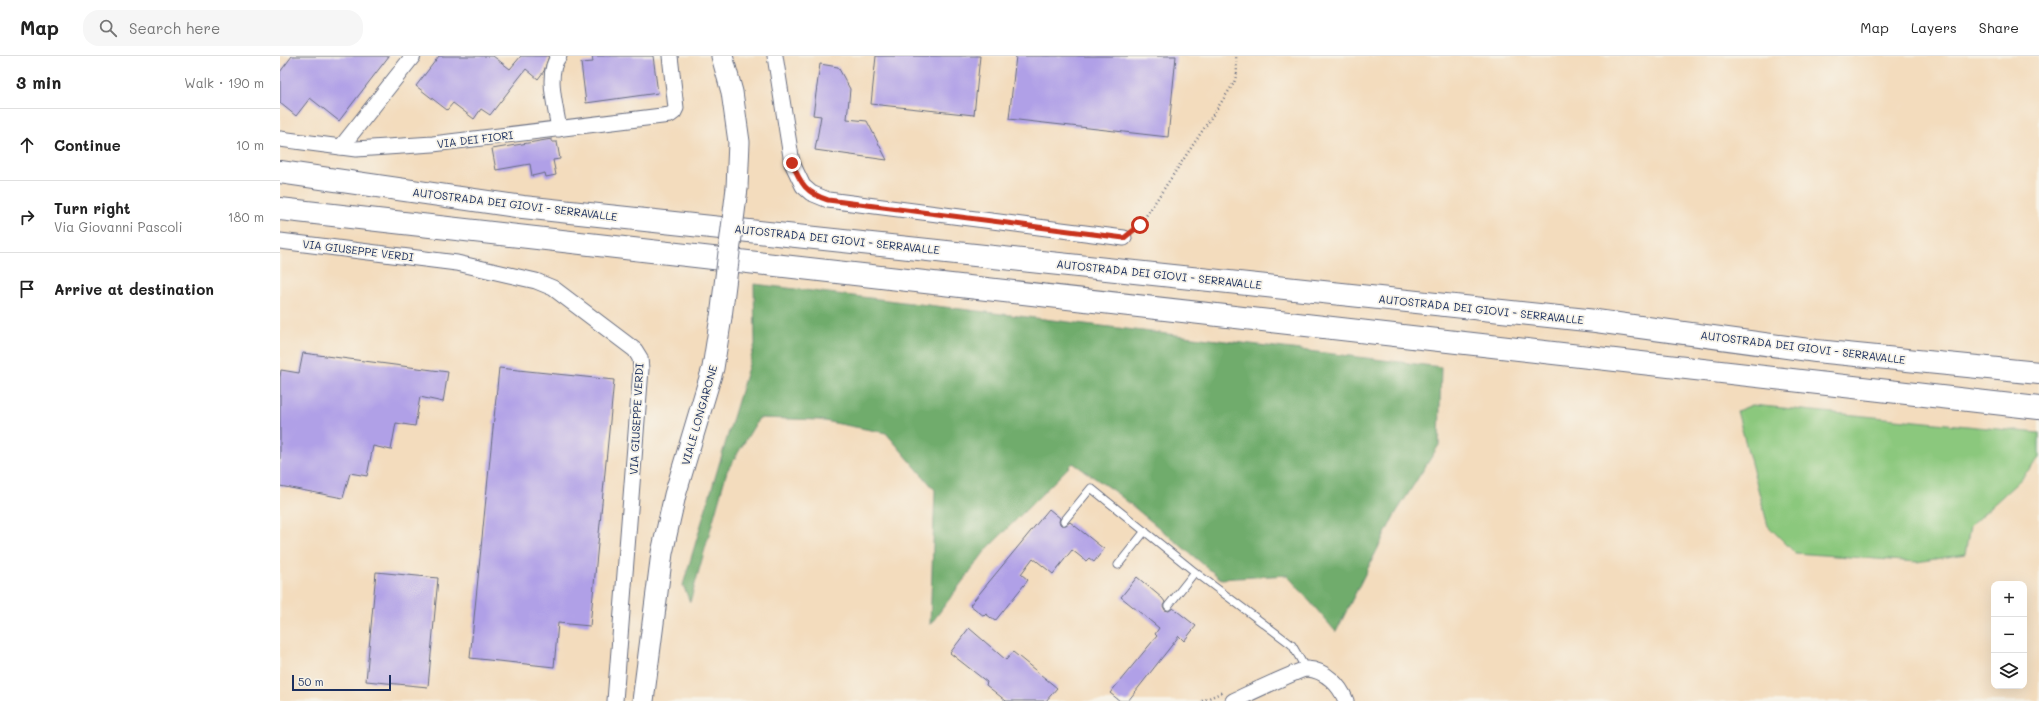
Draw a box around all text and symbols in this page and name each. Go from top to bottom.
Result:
search box [83,10,363,46]
text: Map [20,15,59,40]
icon: search [97,17,119,39]
text: Search here [129,18,220,38]
text: Map [1860,18,1889,37]
text: Layers [1911,18,1957,37]
text: Share [1979,18,2019,37]
text: 3 min [16,71,61,93]
text: Walk · 190 m [184,74,264,91]
street label: VIA DEI FIORI [436,127,514,151]
icon: ahead [16,134,38,156]
text: Continue [54,135,121,155]
text: 10 m [236,136,264,153]
route end [783,154,801,172]
street label: AUTOSTRADA DEI GIOVI - SERRAVALLE [412,184,618,224]
text: Turn right [54,198,131,218]
icon: right [16,206,38,228]
text: 180 m [228,208,264,225]
route start [1131,216,1149,234]
text: Via Giovanni Pascoli [54,218,182,235]
street label: AUTOSTRADA DEI GIOVI - SERRAVALLE [734,221,940,257]
street label: VIA GIUSEPPE VERDI [302,236,415,264]
street label: AUTOSTRADA DEI GIOVI - SERRAVALLE [1056,256,1262,292]
icon: arrive [16,278,38,300]
text: Arrive at destination [54,279,214,299]
street label: AUTOSTRADA DEI GIOVI - SERRAVALLE [1378,291,1584,327]
street label: AUTOSTRADA DEI GIOVI - SERRAVALLE [1700,327,1906,367]
street label: VIA GIUSEPPE VERDI [626,363,646,475]
street label: VIALE LONGARONE [678,363,720,467]
map controls [1991,581,2027,689]
button: + [1991,581,2027,617]
button: − [1991,617,2027,653]
button: layers [1991,653,2027,689]
scale bar [292,673,391,692]
text: 50 m [298,674,324,689]

